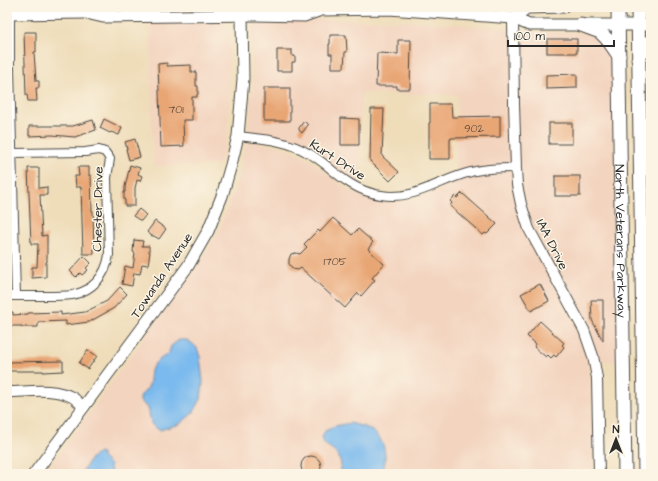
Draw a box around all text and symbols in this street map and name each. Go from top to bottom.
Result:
scale bar [508,22,614,48]
text: 100 m [514,28,545,45]
house number: 701 [168,102,184,117]
house number: 902 [464,121,484,136]
street label: Kurt Drive [306,135,369,185]
street label: North Veterans Parkway [610,164,631,318]
street label: Chester Drive [88,166,108,252]
street label: IAA Drive [532,216,573,273]
street label: Towanda Avenue [126,229,197,322]
house number: 1705 [324,254,347,269]
north arrow [596,419,636,459]
text: N [613,422,620,437]

